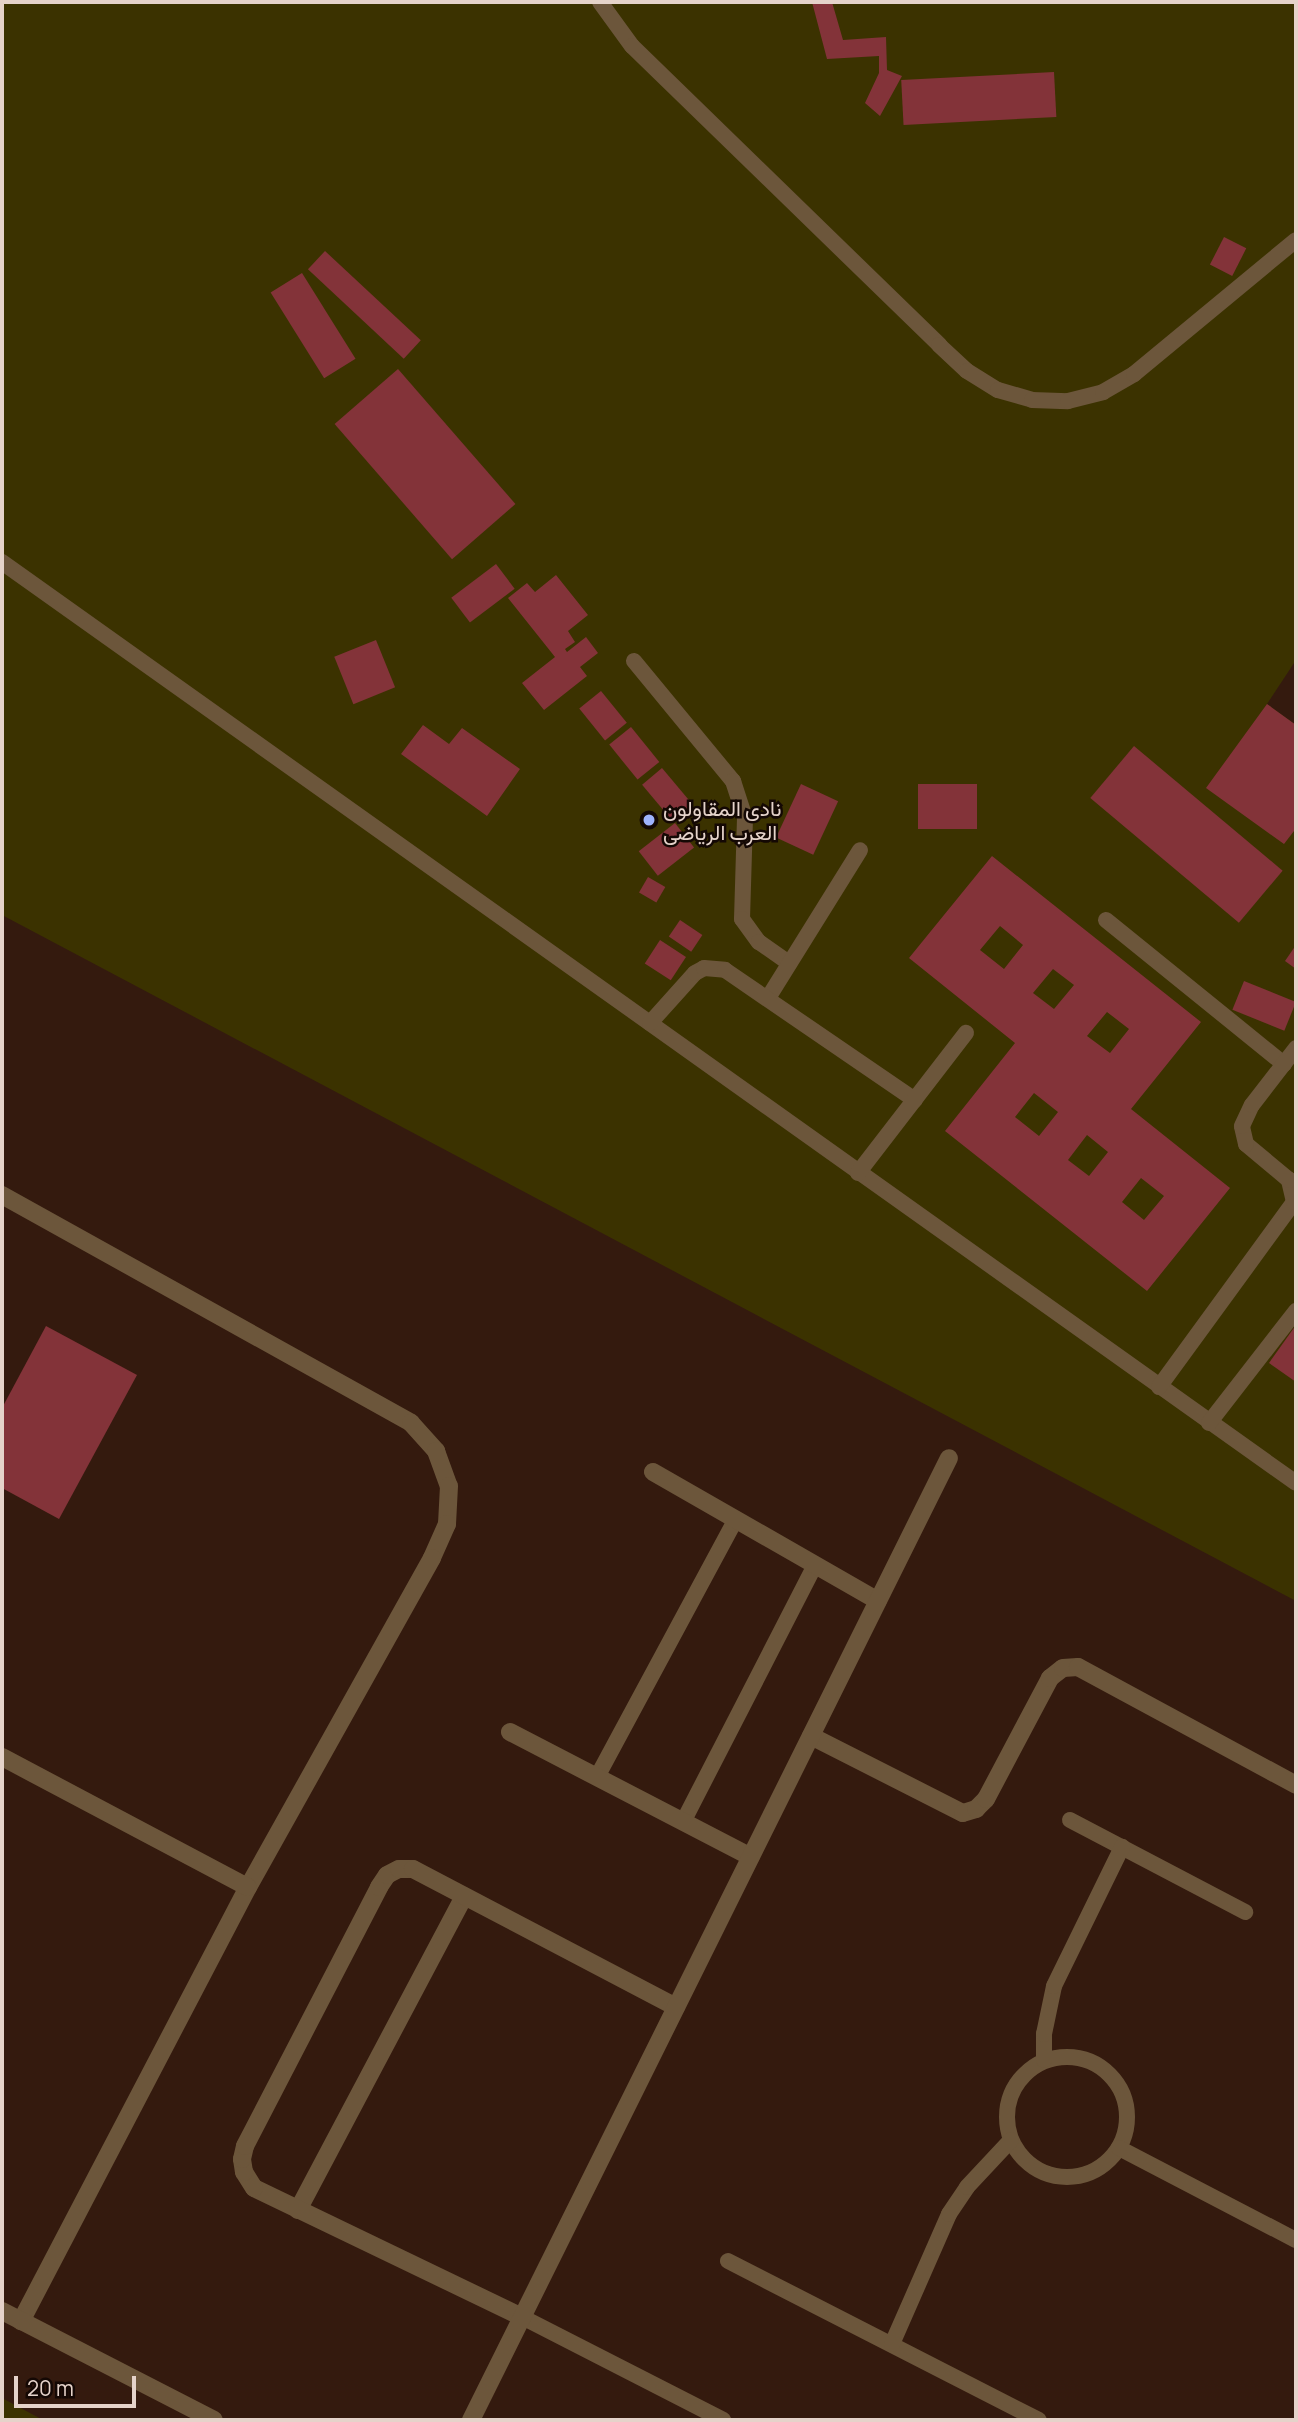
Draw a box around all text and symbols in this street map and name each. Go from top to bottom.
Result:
place label: نادى المقاولون العرب الرياضى [663,795,781,845]
marker: نادى المقاولون العرب الرياضى [641,812,657,828]
scale bar [18,2362,140,2406]
text: 20 m [27,2374,74,2402]

